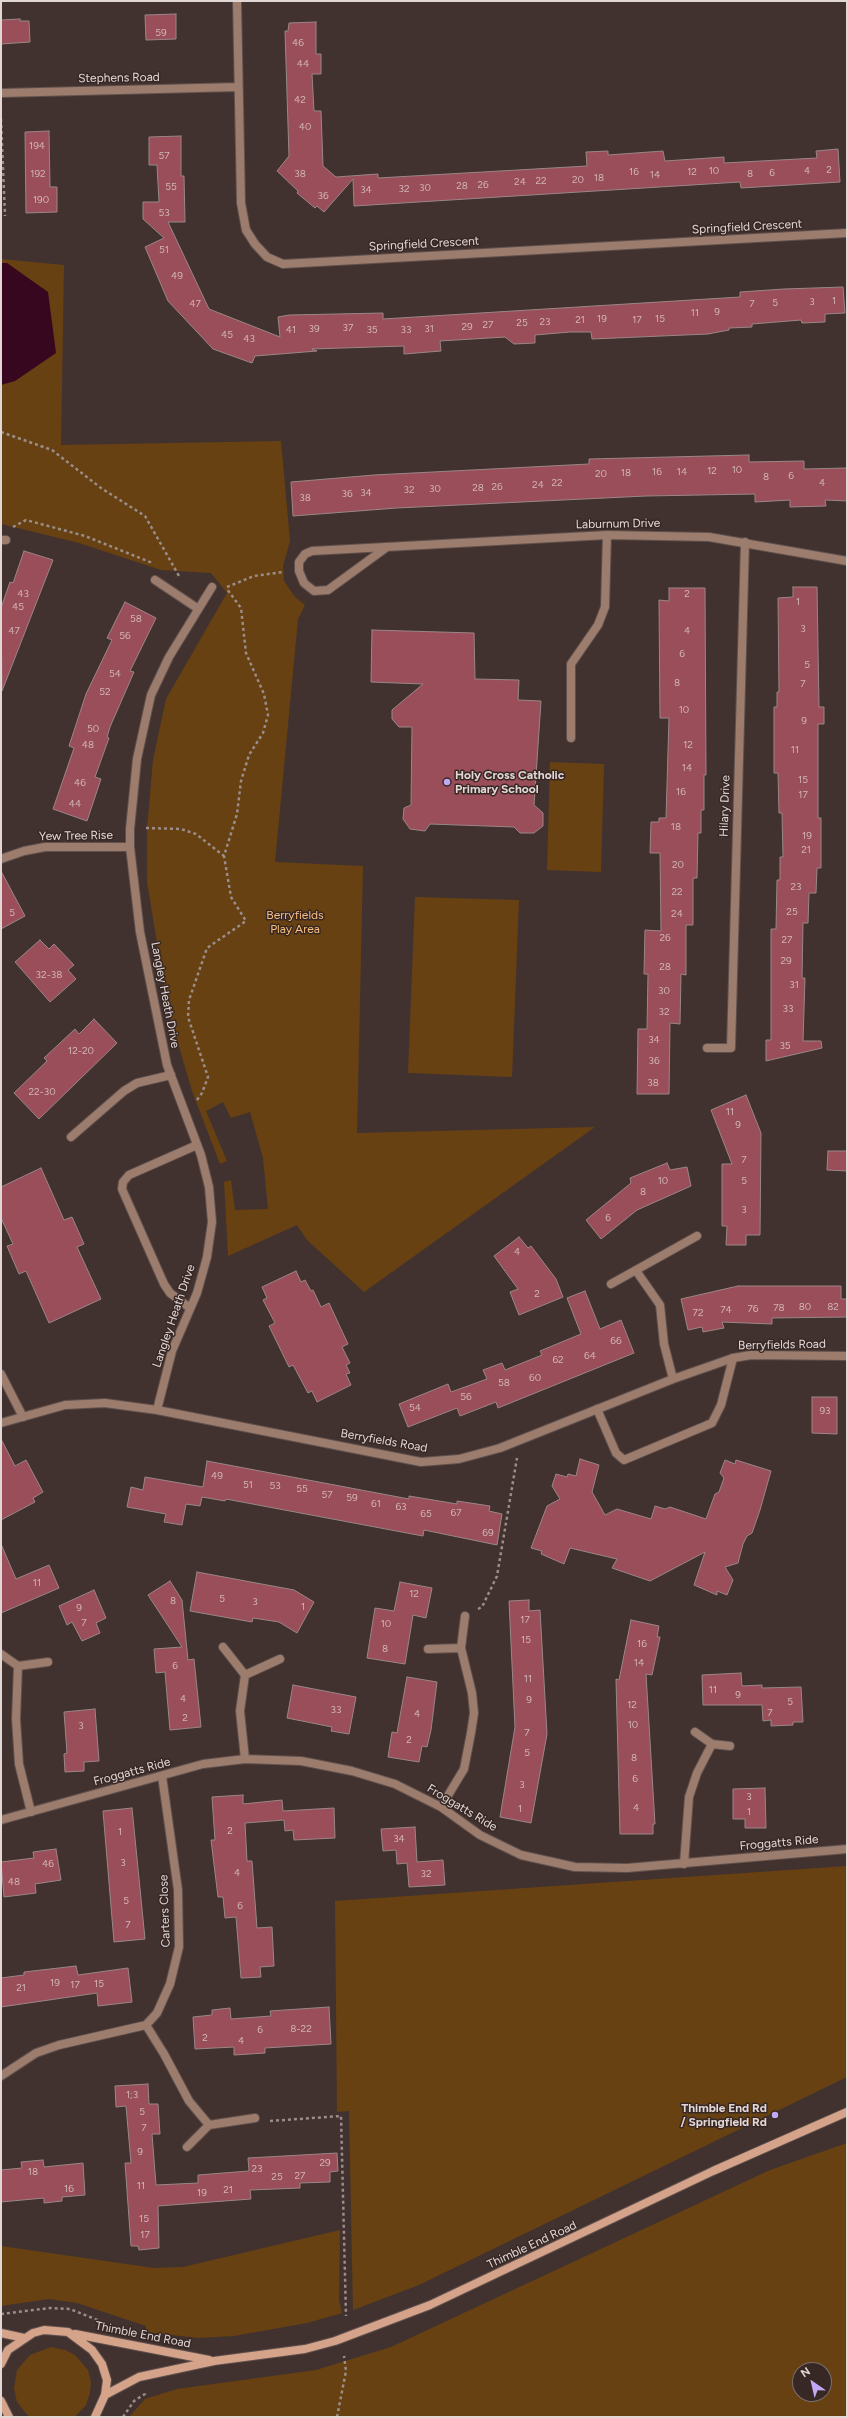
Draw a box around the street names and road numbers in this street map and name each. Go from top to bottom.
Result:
street label: Stephens Road [78,70,160,86]
street label: Springfield Crescent [691,217,803,237]
street label: Springfield Crescent [368,234,480,254]
street label: Laburnum Drive [576,516,660,532]
street label: Hilary Drive [717,775,733,837]
street label: Yew Tree Rise [39,828,113,844]
street label: Langley Heath Drive [148,941,182,1049]
street label: Langley Heath Drive [150,1263,198,1369]
street label: Berryfields Road [738,1337,826,1353]
street label: Berryfields Road [339,1426,429,1456]
street label: Froggatts Ride [92,1755,172,1789]
street label: Froggatts Ride [424,1781,500,1835]
street label: Froggatts Ride [739,1832,819,1854]
street label: Carters Close [157,1874,173,1948]
street label: Thimble End Road [485,2218,579,2272]
street label: Thimble End Road [94,2319,192,2351]

